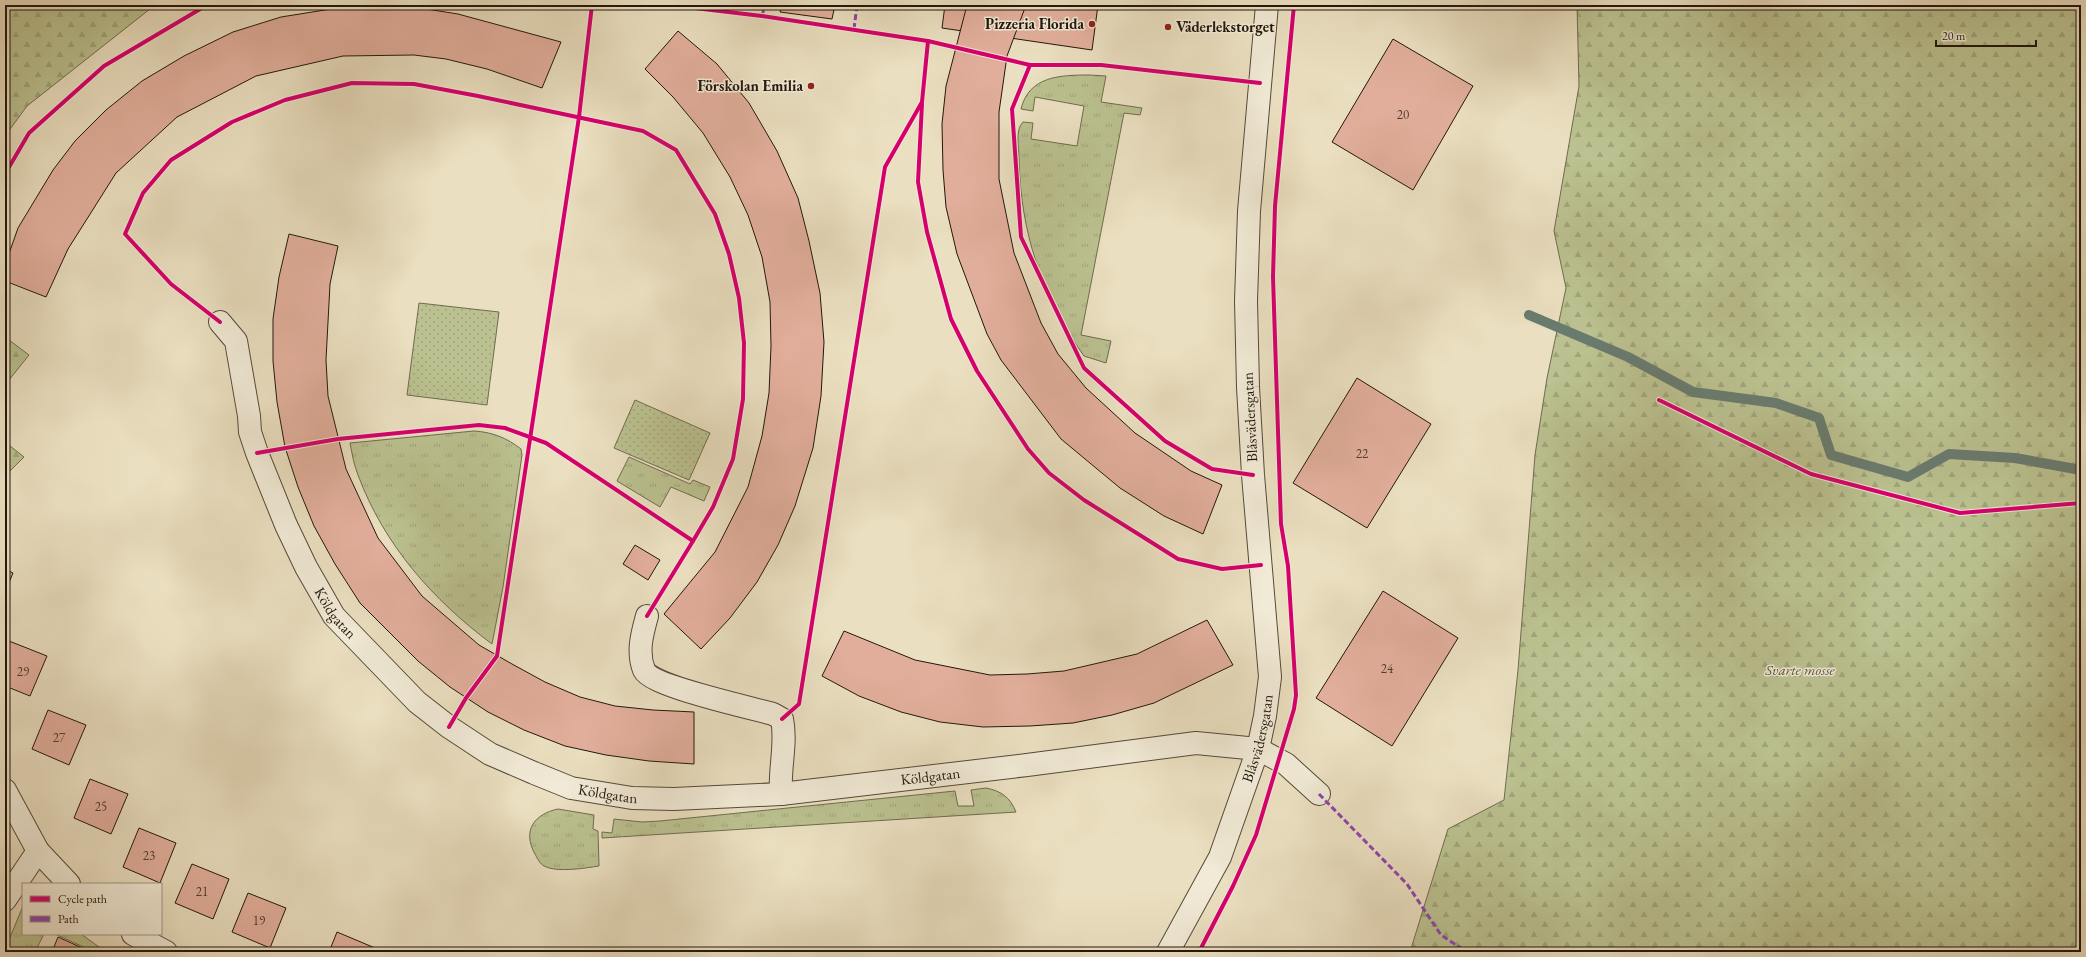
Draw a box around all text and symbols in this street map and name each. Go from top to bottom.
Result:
place label: Pizzeria Florida [985,14,1084,33]
place label: Väderlekstorget [1176,17,1275,36]
marker: Pizzeria Florida [1087,19,1097,29]
marker: Väderlekstorget [1163,22,1173,32]
scale bar [1936,22,2036,48]
text: 20 m [1942,28,1966,44]
place label: Förskolan Emilia [698,76,803,95]
marker: Förskolan Emilia [806,81,816,91]
house number: 20 [1397,106,1409,123]
street label: Blåsvädersgatan [1238,372,1261,462]
house number: 22 [1356,445,1369,462]
street label: Köldgatan [311,584,361,643]
house number: 24 [1381,660,1394,677]
park label: Svarte mosse [1764,660,1836,679]
house number: 29 [17,663,30,680]
street label: Blåsvädersgatan [1237,693,1277,785]
house number: 27 [53,729,66,746]
street label: Köldgatan [899,763,961,789]
street label: Köldgatan [577,779,638,807]
house number: 25 [95,798,107,815]
house number: 23 [143,847,155,864]
legend [22,883,162,935]
house number: 21 [196,883,208,900]
text: Cycle path [58,891,107,907]
text: Path [58,911,79,927]
house number: 19 [253,912,266,929]

